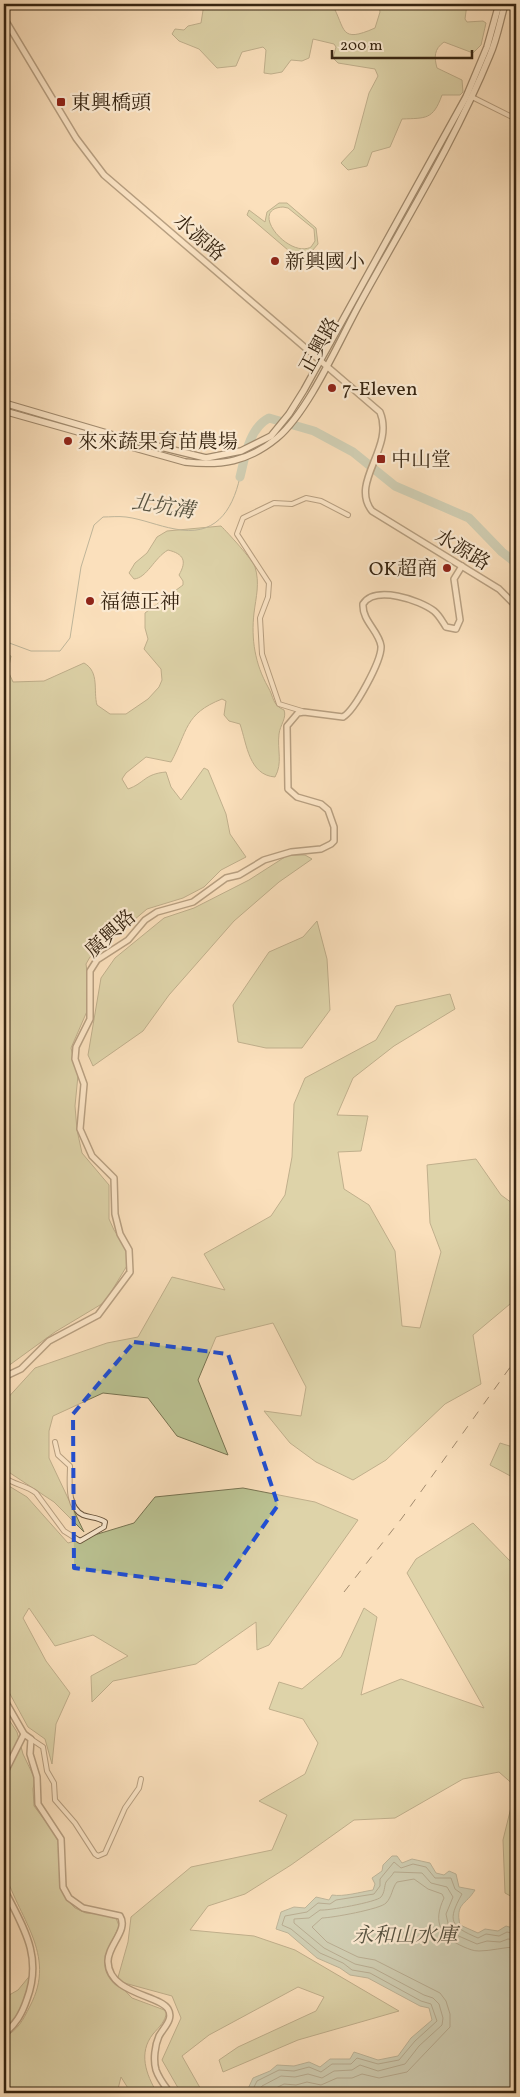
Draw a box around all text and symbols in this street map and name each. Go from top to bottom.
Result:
scale bar [332,28,472,60]
text: 200 m [340,36,383,57]
place label: 東興橋頭 [71,90,151,118]
marker: 東興橋頭 [55,96,67,108]
street label: 水源路 [167,208,231,269]
place label: 新興國小 [285,249,365,277]
marker: 新興國小 [269,255,281,267]
street label: 正興路 [294,313,348,379]
place label: 7-Eleven [342,376,418,404]
marker: 7-Eleven [326,382,338,394]
place label: 來來蔬果育苗農場 [78,429,238,457]
marker: 來來蔬果育苗農場 [62,435,74,447]
place label: 中山堂 [391,447,451,475]
marker: 中山堂 [375,453,387,465]
water label: 北坑溝 [129,488,199,527]
street label: 水源路 [429,523,495,578]
place label: OK超商 [369,556,437,584]
marker: OK超商 [441,562,453,574]
place label: 福德正神 [100,589,180,617]
marker: 福德正神 [84,595,96,607]
street label: 廣興路 [80,904,143,965]
water label: 永和山水庫 [353,1922,460,1951]

